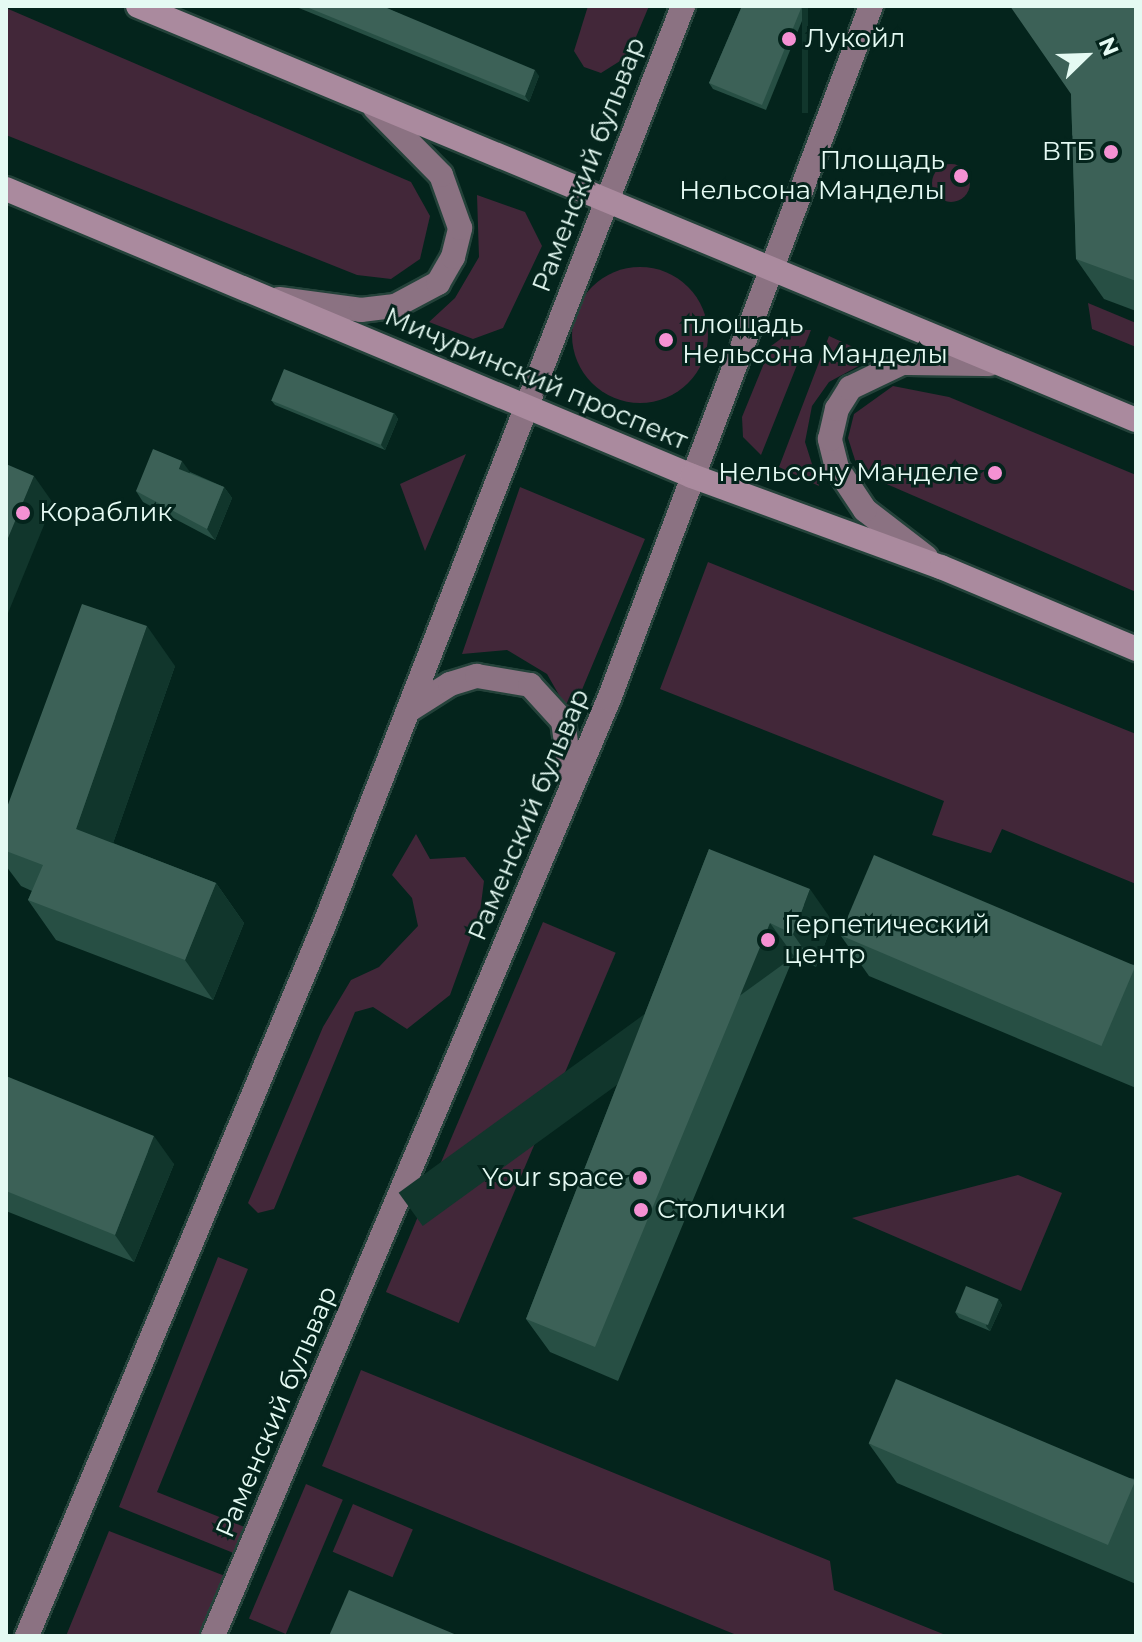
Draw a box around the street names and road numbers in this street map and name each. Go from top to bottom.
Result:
street label: Раменский бульвар [526,33,652,297]
street label: Мичуринский проспект [380,301,692,457]
street label: Раменский бульвар [462,685,596,945]
street label: Раменский бульвар [210,1282,344,1542]

